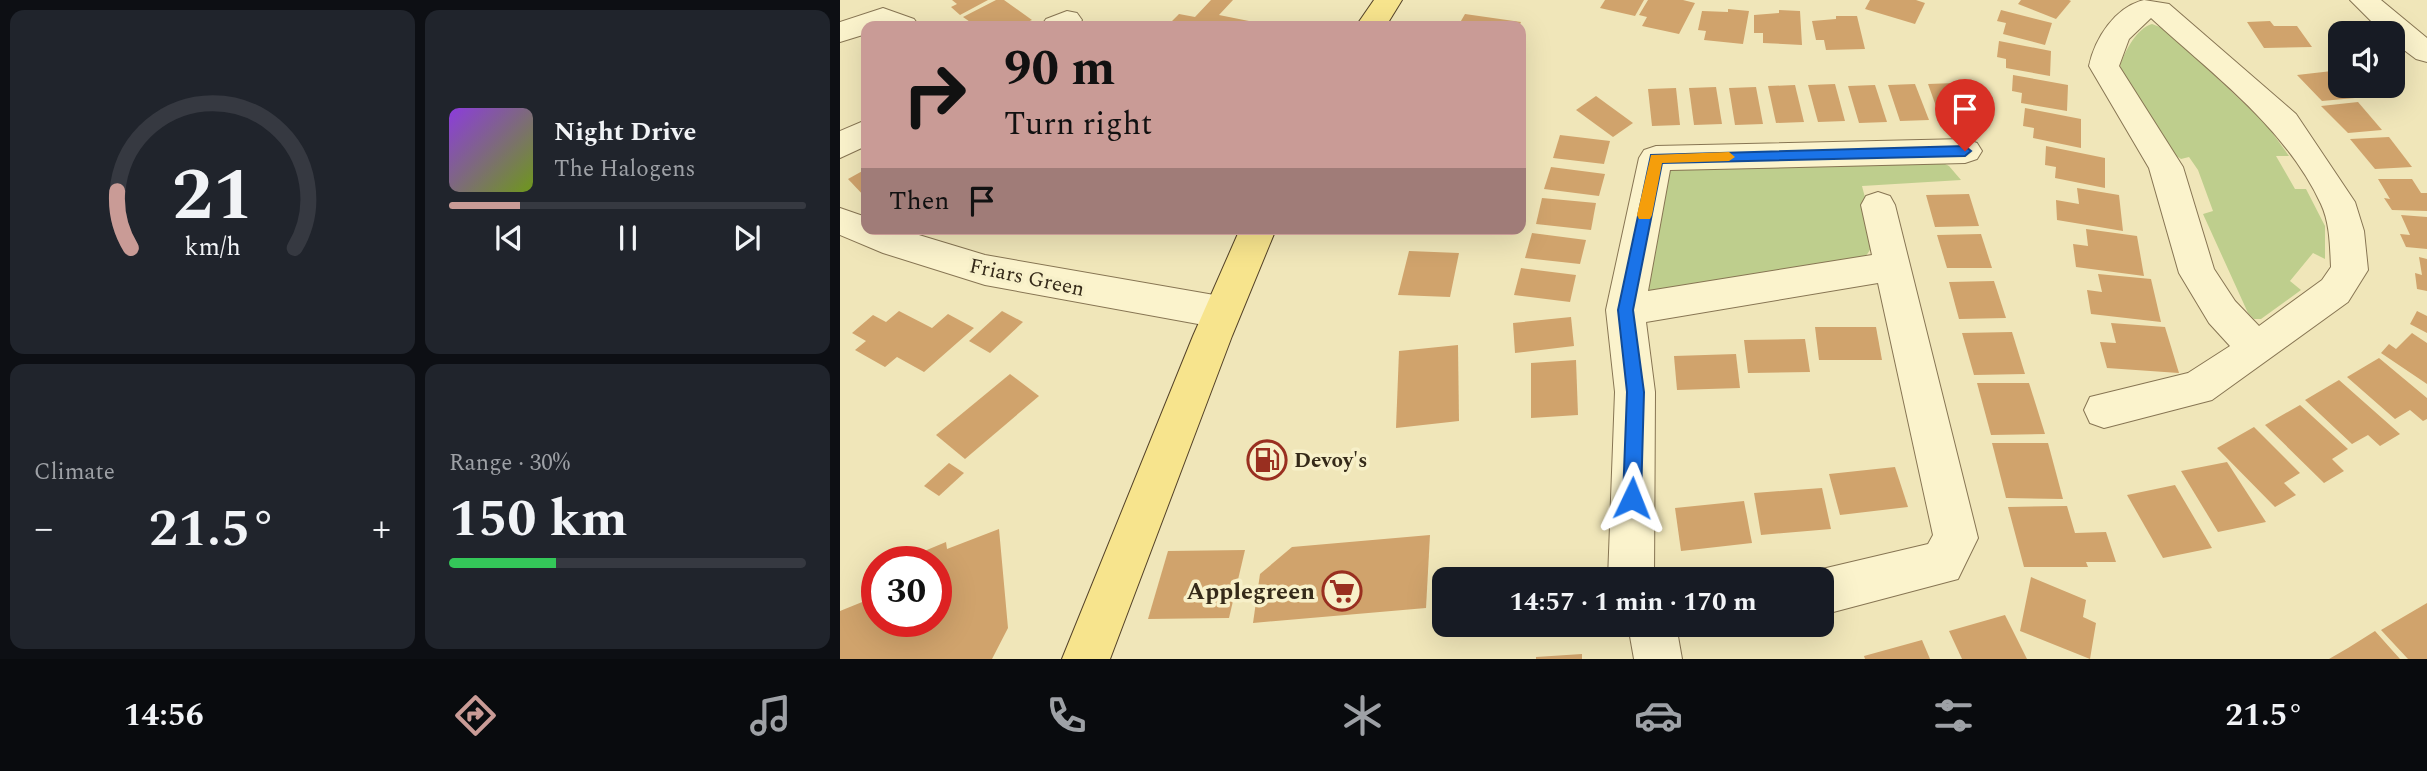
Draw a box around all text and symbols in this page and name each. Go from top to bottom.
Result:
map controls [2328,21,2405,98]
button: sound [2328,21,2405,98]
text: 90 m [1004,32,1115,107]
icon: right [889,49,980,140]
pin [1935,79,1995,151]
icon: arrive [1946,90,1984,128]
text: Turn right [1004,100,1152,149]
text: Night Drive [554,112,696,152]
text: 21 [172,142,253,253]
text: The Halogens [554,152,696,187]
text: Then [889,181,949,221]
icon: arrive [963,182,1001,220]
icon: previous [490,219,528,257]
icon: pause [609,219,647,257]
icon: next [728,219,766,257]
text: km/h [184,229,241,267]
street label: Friars Green [966,250,1087,306]
fuel station icon: Devoy's [1246,439,1288,481]
place label: Devoy's [1294,445,1368,477]
text: Range · 30% [449,446,570,481]
text: Climate [34,455,115,490]
position arrow [1595,461,1669,535]
text: 150 km [449,480,628,559]
text: 21.5° [149,490,276,569]
text: − [34,500,53,558]
text: + [372,500,391,558]
speed limit sign: 30 [861,546,952,637]
supermarket icon: Applegreen [1321,570,1363,612]
place label: Applegreen [1186,574,1315,610]
text: 14:57 · 1 min · 170 m [1509,582,1757,622]
text: 14:56 [123,691,204,740]
icon: directions [451,691,500,740]
icon: music [746,691,795,740]
icon: phone [1042,691,1091,740]
icon: climate [1338,691,1387,740]
icon: car [1634,691,1683,740]
icon: filters [1929,691,1978,740]
text: 21.5° [2225,691,2304,740]

